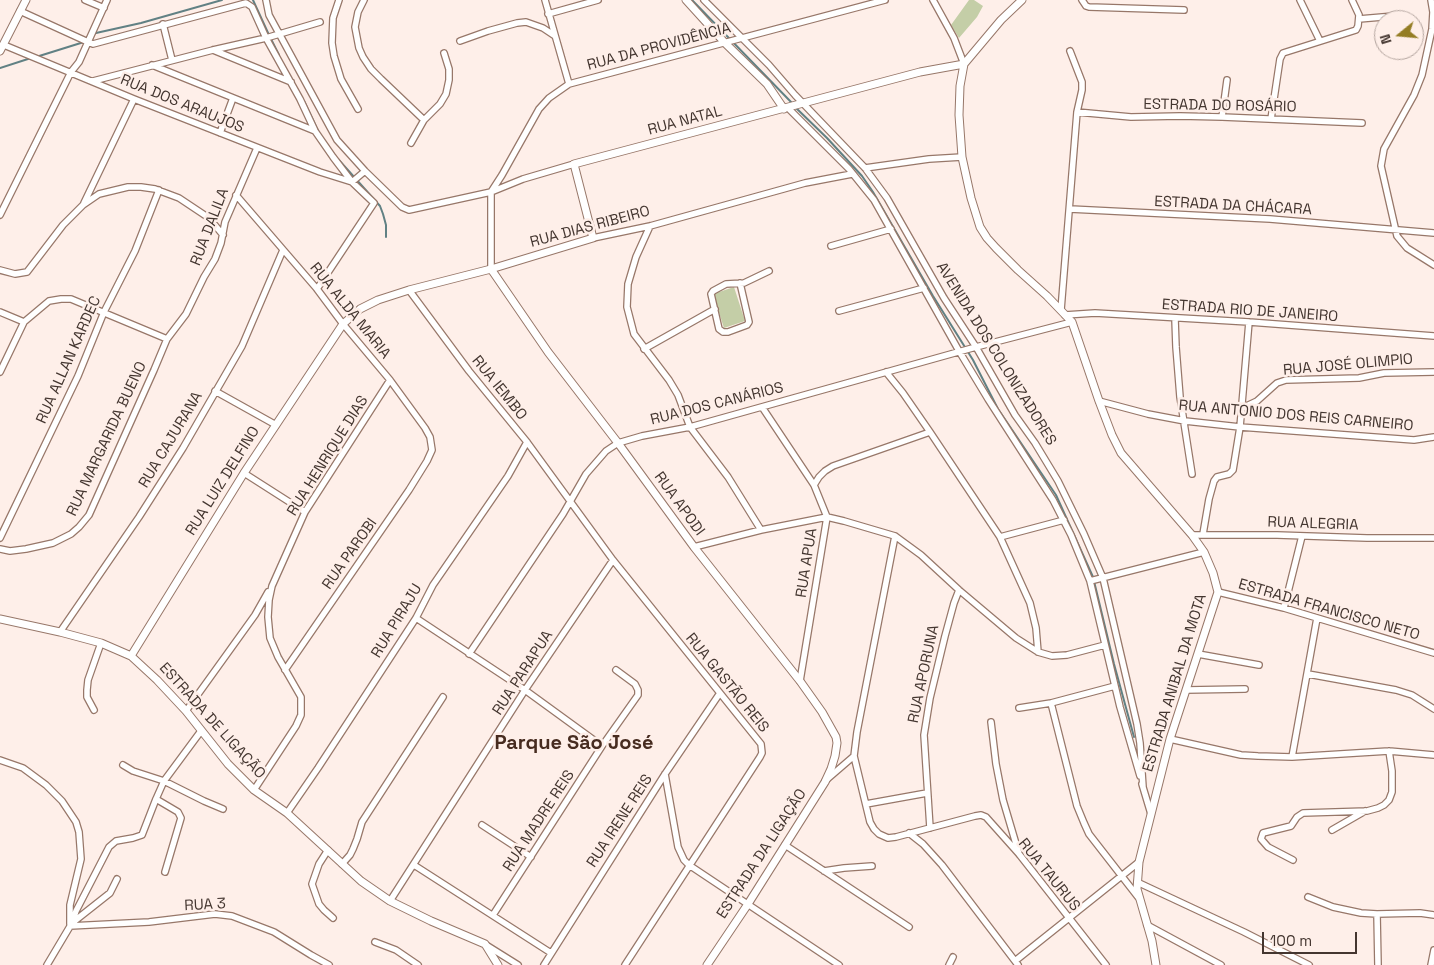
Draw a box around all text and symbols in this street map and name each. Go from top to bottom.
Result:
north arrow [1374,10,1424,60]
street label: RUA DA PROVIDÊNCIA [585,19,733,75]
text: N [1376,32,1396,46]
street label: RUA DOS ARAUJOS [118,71,246,137]
street label: ESTRADA DO ROSÁRIO [1143,96,1297,116]
street label: RUA NATAL [646,102,724,140]
street label: RUA DALILA [187,186,233,268]
street label: ESTRADA DA CHÁCARA [1154,193,1312,219]
street label: RUA DIAS RIBEIRO [528,202,652,252]
street label: RUA ALDA MARIA [306,259,394,363]
street label: AVENIDA DOS COLONIZADORES [932,259,1060,449]
street label: RUA ALLAN KARDEC [33,293,105,427]
street label: ESTRADA RIO DE JANEIRO [1161,296,1339,326]
street label: RUA JOSÉ OLIMPIO [1282,350,1414,380]
street label: RUA IEMBO [468,352,530,424]
street label: RUA MARGARIDA BUENO [63,359,151,519]
street label: RUA DOS CANÁRIOS [649,379,785,429]
street label: RUA CAJURANA [135,389,207,491]
street label: RUA HENRIQUE DIAS [284,393,372,519]
street label: RUA ANTONIO DOS REIS CARNEIRO [1178,397,1414,435]
street label: RUA LUIZ DELFINO [182,423,264,539]
street label: RUA APODI [650,469,708,539]
street label: RUA ALEGRIA [1267,513,1359,535]
street label: RUA PAROBI [319,515,381,593]
street label: RUA APUA [793,527,821,599]
street label: ESTRADA FRANCISCO NETO [1236,575,1422,645]
street label: RUA PIRAJU [368,581,426,661]
street label: ESTRADA ANIBAL DA MOTA [1139,592,1211,774]
street label: RUA APORUNA [905,623,943,725]
street label: RUA PARAPUA [489,627,557,719]
street label: RUA GASTÃO REIS [682,630,772,736]
street label: ESTRADA DE LIGAÇÃO [155,659,269,783]
district label: Parque São José [494,732,654,756]
street label: RUA MADRE REIS [499,767,579,875]
street label: RUA IRENE REIS [583,771,657,871]
street label: ESTRADA DA LIGAÇÃO [713,786,811,922]
street label: RUA TAURUS [1014,835,1084,915]
street label: RUA 3 [184,895,226,915]
scale bar [1264,922,1359,954]
text: 100 m [1270,931,1312,950]

